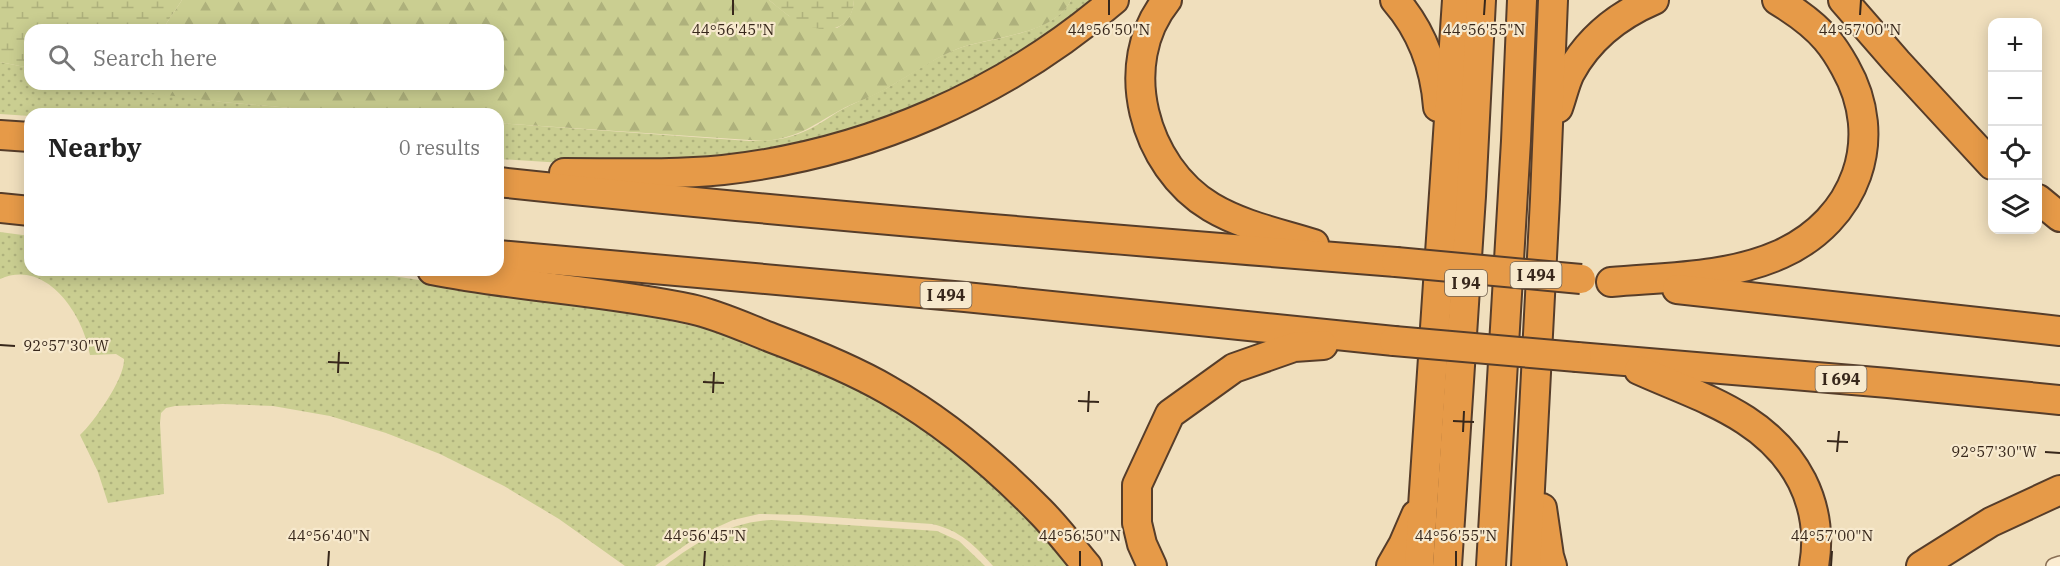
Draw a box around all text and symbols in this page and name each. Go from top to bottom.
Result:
map controls [1988,18,2042,234]
button: + [1988,18,2042,72]
text: 44°56'45"N [692,20,774,39]
text: 44°56'50"N [1068,20,1150,39]
text: 44°56'55"N [1443,20,1525,39]
text: 44°57'00"N [1819,20,1901,39]
search box [24,24,504,90]
icon: search [45,41,78,74]
text: Search here [93,43,217,72]
button: − [1988,72,2042,126]
button: locate [1988,126,2042,180]
text: Nearby [48,130,142,164]
text: 0 results [399,134,480,161]
button: layers [1988,180,2042,234]
road number: I 494 [1510,262,1562,288]
road number: I 94 [1445,270,1487,296]
road number: I 494 [920,282,972,308]
text: 92°57'30"W [23,336,109,355]
road number: I 694 [1816,366,1866,392]
text: 92°57'30"W [1951,442,2037,461]
text: 44°56'40"N [288,526,370,545]
text: 44°56'45"N [664,526,746,545]
text: 44°56'50"N [1039,526,1121,545]
text: 44°56'55"N [1415,526,1497,545]
text: 44°57'00"N [1791,526,1873,545]

